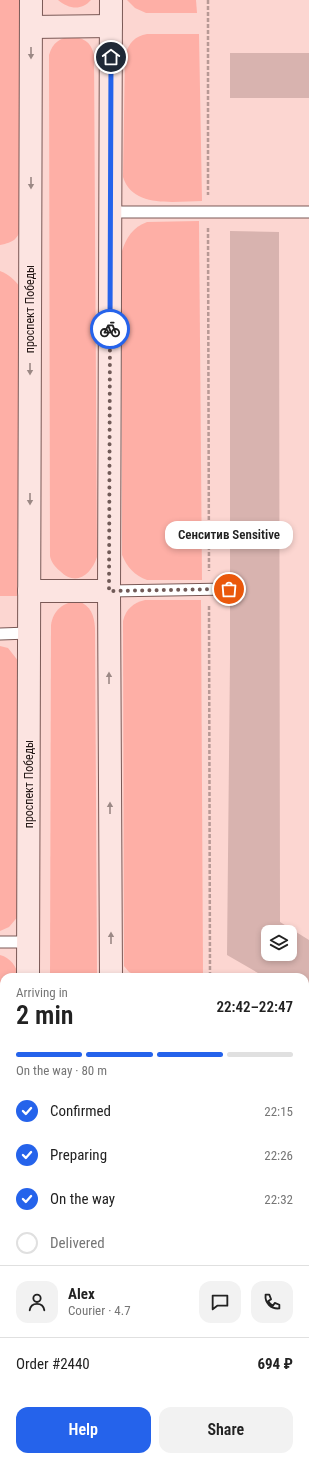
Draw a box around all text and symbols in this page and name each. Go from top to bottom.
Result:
pin [94,40,128,74]
icon: home [100,46,122,68]
one-way arrow [28,47,34,60]
one-way arrow [28,177,34,190]
street label: проспект Победы [23,265,37,353]
courier [90,309,130,349]
icon: bike [99,318,121,340]
one-way arrow [27,363,33,376]
one-way arrow [27,493,33,506]
callout: Сенситив Sensitive [165,521,293,549]
text: Сенситив Sensitive [178,527,280,542]
pin [212,572,246,606]
icon: bag [218,578,240,600]
one-way arrow [106,671,112,684]
street label: проспект Победы [22,740,36,828]
one-way arrow [107,801,113,814]
map controls [261,925,297,961]
button: layers [261,925,297,961]
one-way arrow [108,931,114,944]
text: Arriving in [16,985,68,1000]
text: 22:42–22:47 [216,998,293,1016]
text: 2 min [16,1000,74,1030]
text: On the way · 80 m [16,1063,107,1078]
icon: check [16,1100,38,1122]
text: Confirmed [50,1102,111,1120]
text: 22:15 [264,1104,293,1119]
icon: check [16,1144,38,1166]
text: Preparing [50,1146,107,1164]
text: 22:26 [264,1148,293,1163]
icon: check [16,1188,38,1210]
text: On the way [50,1190,115,1208]
text: 22:32 [264,1192,293,1207]
text: Delivered [50,1234,105,1252]
button: person [16,1281,58,1323]
button: chat [199,1281,241,1323]
button: phone [251,1281,293,1323]
text: Alex [68,1285,95,1303]
text: Courier · 4.7 [68,1303,131,1318]
text: Order #2440 [16,1355,90,1373]
text: 694 ₽ [257,1355,293,1373]
button: Help [16,1407,151,1453]
button: Share [159,1407,293,1453]

